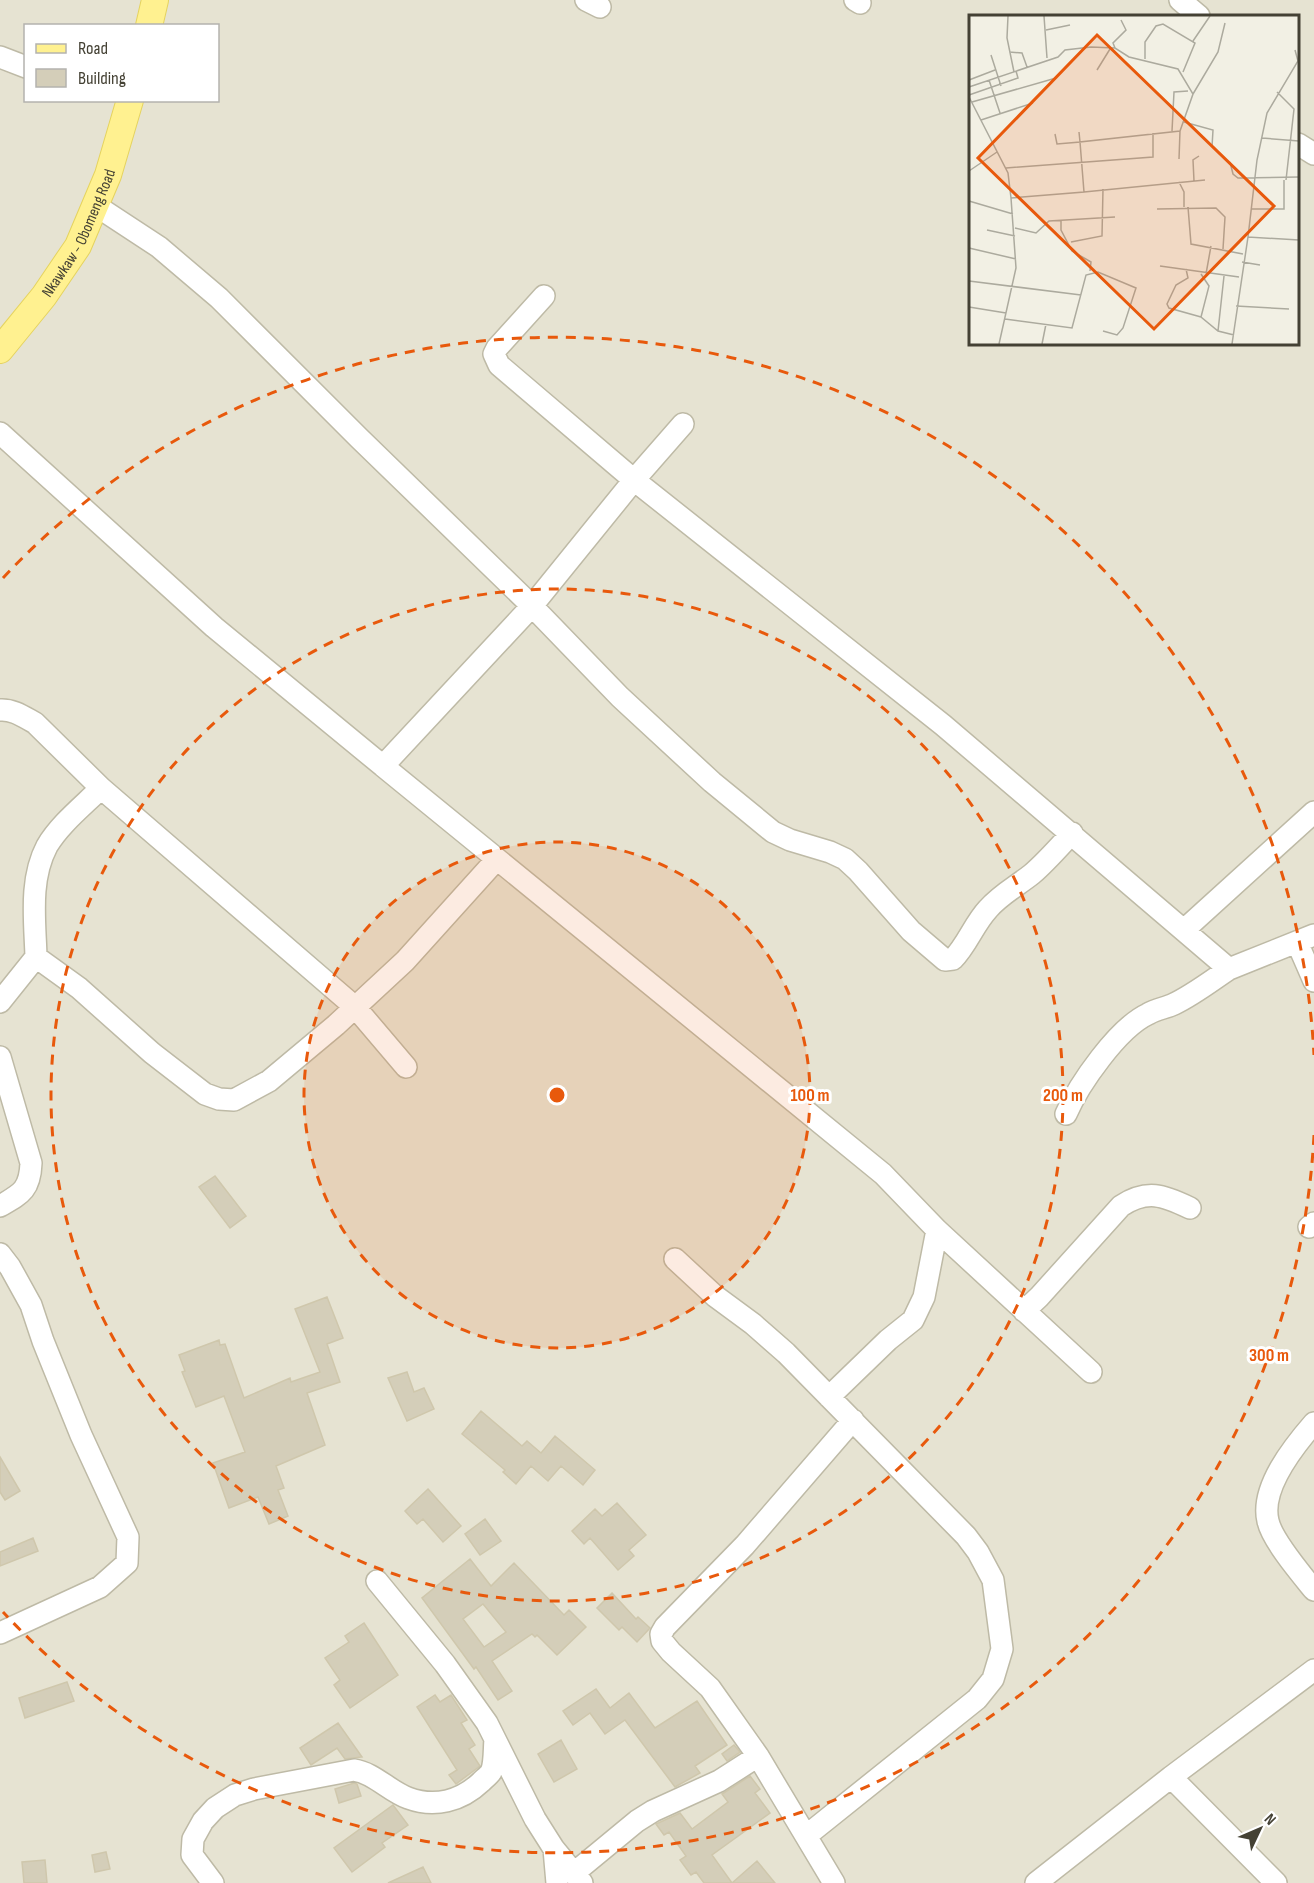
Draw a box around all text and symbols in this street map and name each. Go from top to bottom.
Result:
inset map [969,15,1299,345]
legend [24,24,219,102]
text: Road [78,38,108,59]
text: Building [78,68,126,89]
street label: Nkawkaw - Obomeng Road [38,167,120,301]
centre of rings [547,1085,567,1105]
text: 100 m [791,1085,830,1106]
text: 200 m [1043,1085,1083,1106]
text: 300 m [1249,1345,1289,1366]
north arrow [1230,1799,1290,1859]
text: N [1260,1810,1280,1829]

